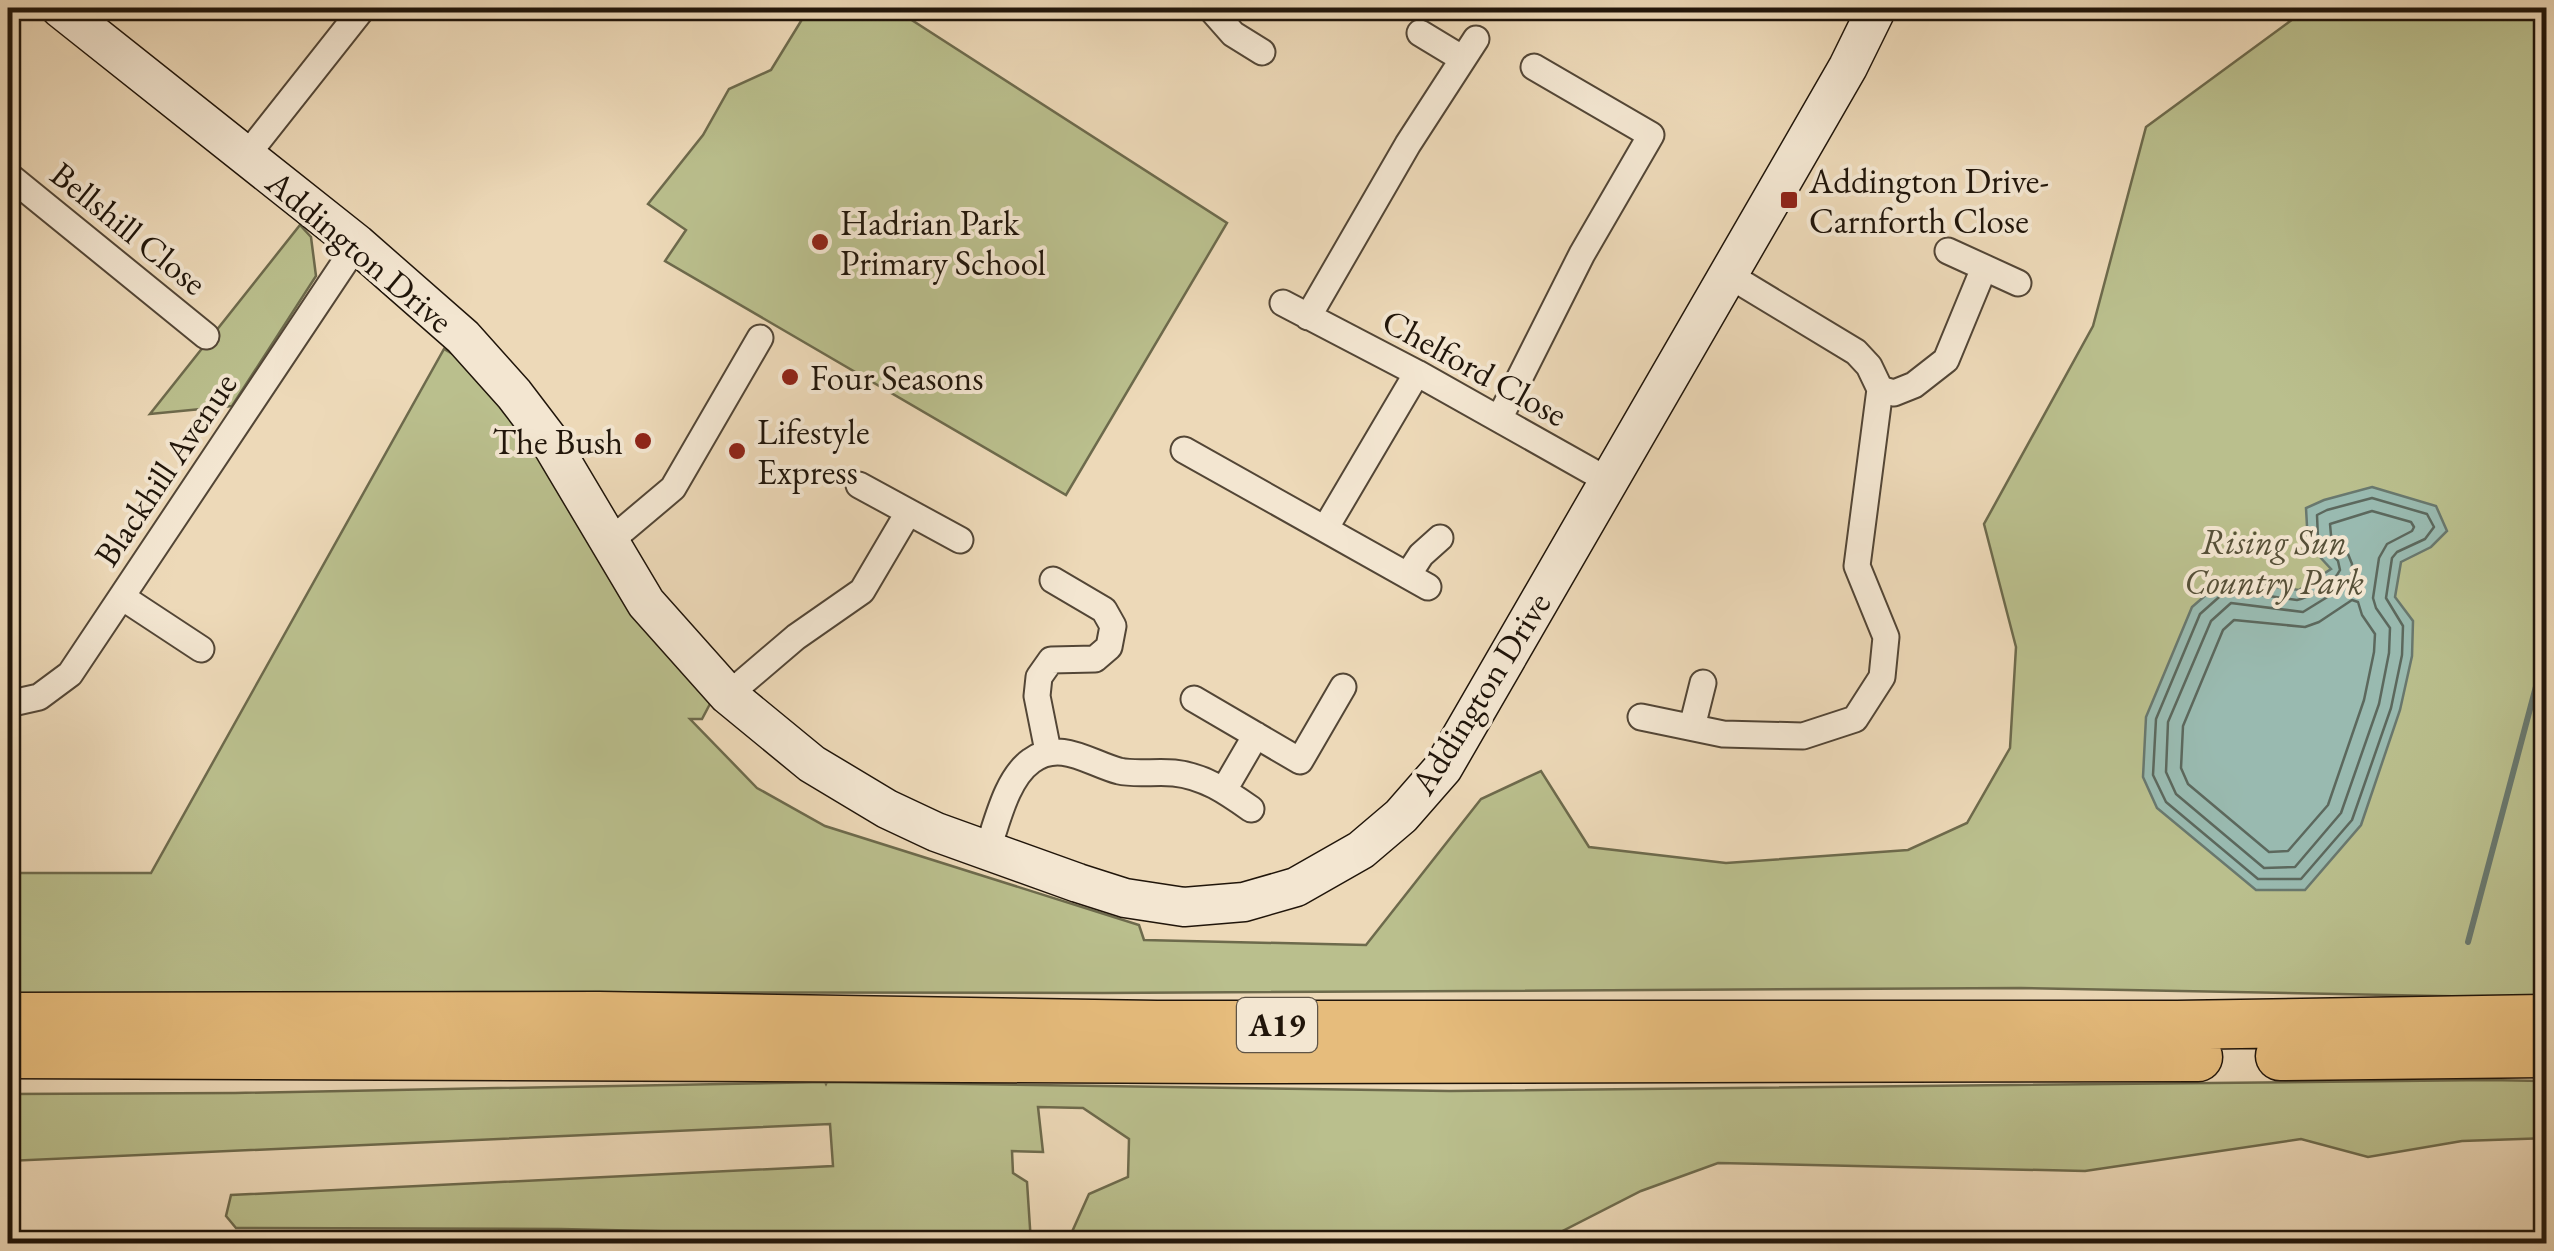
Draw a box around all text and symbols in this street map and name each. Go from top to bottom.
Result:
street label: Bellshill Close [42,151,216,305]
place label: Addington Drive- Carnforth Close [1808,158,2049,243]
street label: Addington Drive [256,159,463,342]
marker: Addington Drive- Carnforth Close [1778,189,1800,211]
place label: Hadrian Park Primary School [840,200,1046,285]
marker: Hadrian Park Primary School [809,231,831,253]
street label: Chelford Close [1375,298,1575,436]
place label: Four Seasons [810,355,984,400]
street label: Blackhill Avenue [84,363,246,575]
marker: Four Seasons [779,366,801,388]
place label: Lifestyle Express [757,409,870,494]
place label: The Bush [493,419,623,464]
marker: The Bush [632,430,654,452]
marker: Lifestyle Express [726,440,748,462]
park label: Rising Sun Country Park [2184,519,2364,605]
street label: Addington Drive [1399,583,1560,804]
road number: A19 [1237,998,1317,1052]

